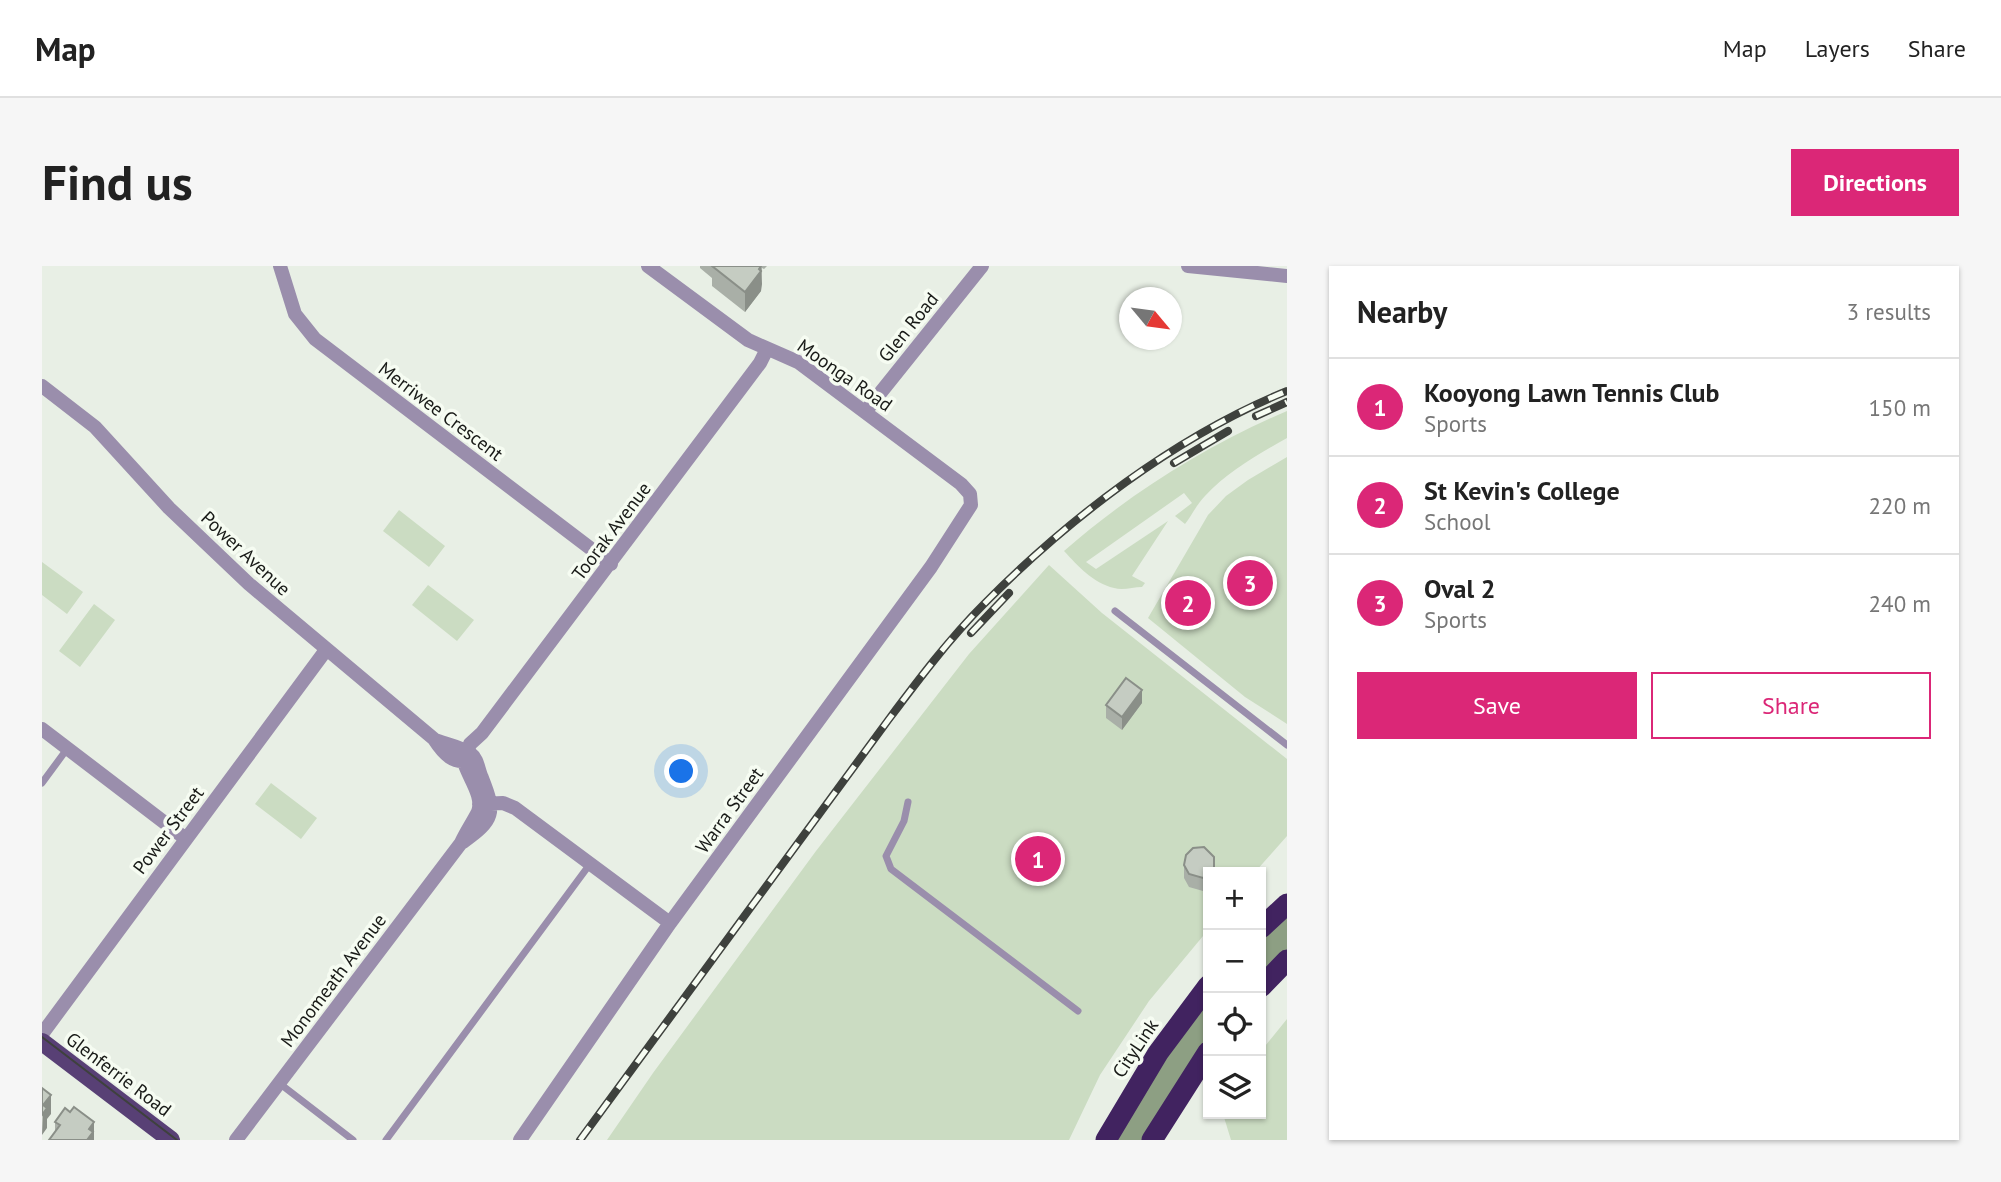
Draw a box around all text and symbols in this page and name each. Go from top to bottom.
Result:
text: Map [35,27,96,70]
text: Map [1723,33,1767,64]
text: Layers [1805,33,1870,64]
text: Share [1908,33,1966,64]
button: Directions [1791,149,1959,216]
text: Find us [42,150,193,214]
street label: Glen Road [873,287,943,367]
north arrow [1119,287,1182,350]
text: Nearby [1357,292,1447,331]
text: 3 results [1847,297,1931,326]
street label: Moonga Road [793,333,897,417]
street label: Merriwee Crescent [374,356,509,466]
text: Kooyong Lawn Tennis Club [1424,376,1720,409]
text: 1 [1373,393,1387,422]
text: 150 m [1869,393,1931,422]
text: Sports [1424,409,1487,438]
text: St Kevin's College [1424,474,1620,507]
street label: Toorak Avenue [566,477,656,585]
text: 2 [1373,491,1387,520]
text: 220 m [1869,491,1931,520]
street label: Power Avenue [196,505,296,601]
text: School [1424,507,1491,536]
pin: 3 [1227,557,1273,609]
text: Oval 2 [1424,572,1495,605]
pin: 2 [1165,577,1211,629]
text: 3 [1373,589,1387,618]
text: 240 m [1869,589,1931,618]
text: Sports [1424,605,1487,634]
button: Save [1357,672,1637,739]
button: Share [1651,672,1931,739]
your location [664,754,698,788]
street label: Warra Street [690,762,769,858]
street label: Power Street [127,781,209,879]
pin: 1 [1015,833,1061,885]
map controls [1203,867,1266,1119]
button: + [1203,867,1266,930]
street label: Monomeath Avenue [275,909,391,1051]
button: − [1203,930,1266,993]
button: locate [1203,993,1266,1056]
street label: CityLink [1107,1014,1163,1082]
street label: Glenferrie Road [62,1027,176,1121]
button: layers [1203,1056,1266,1119]

